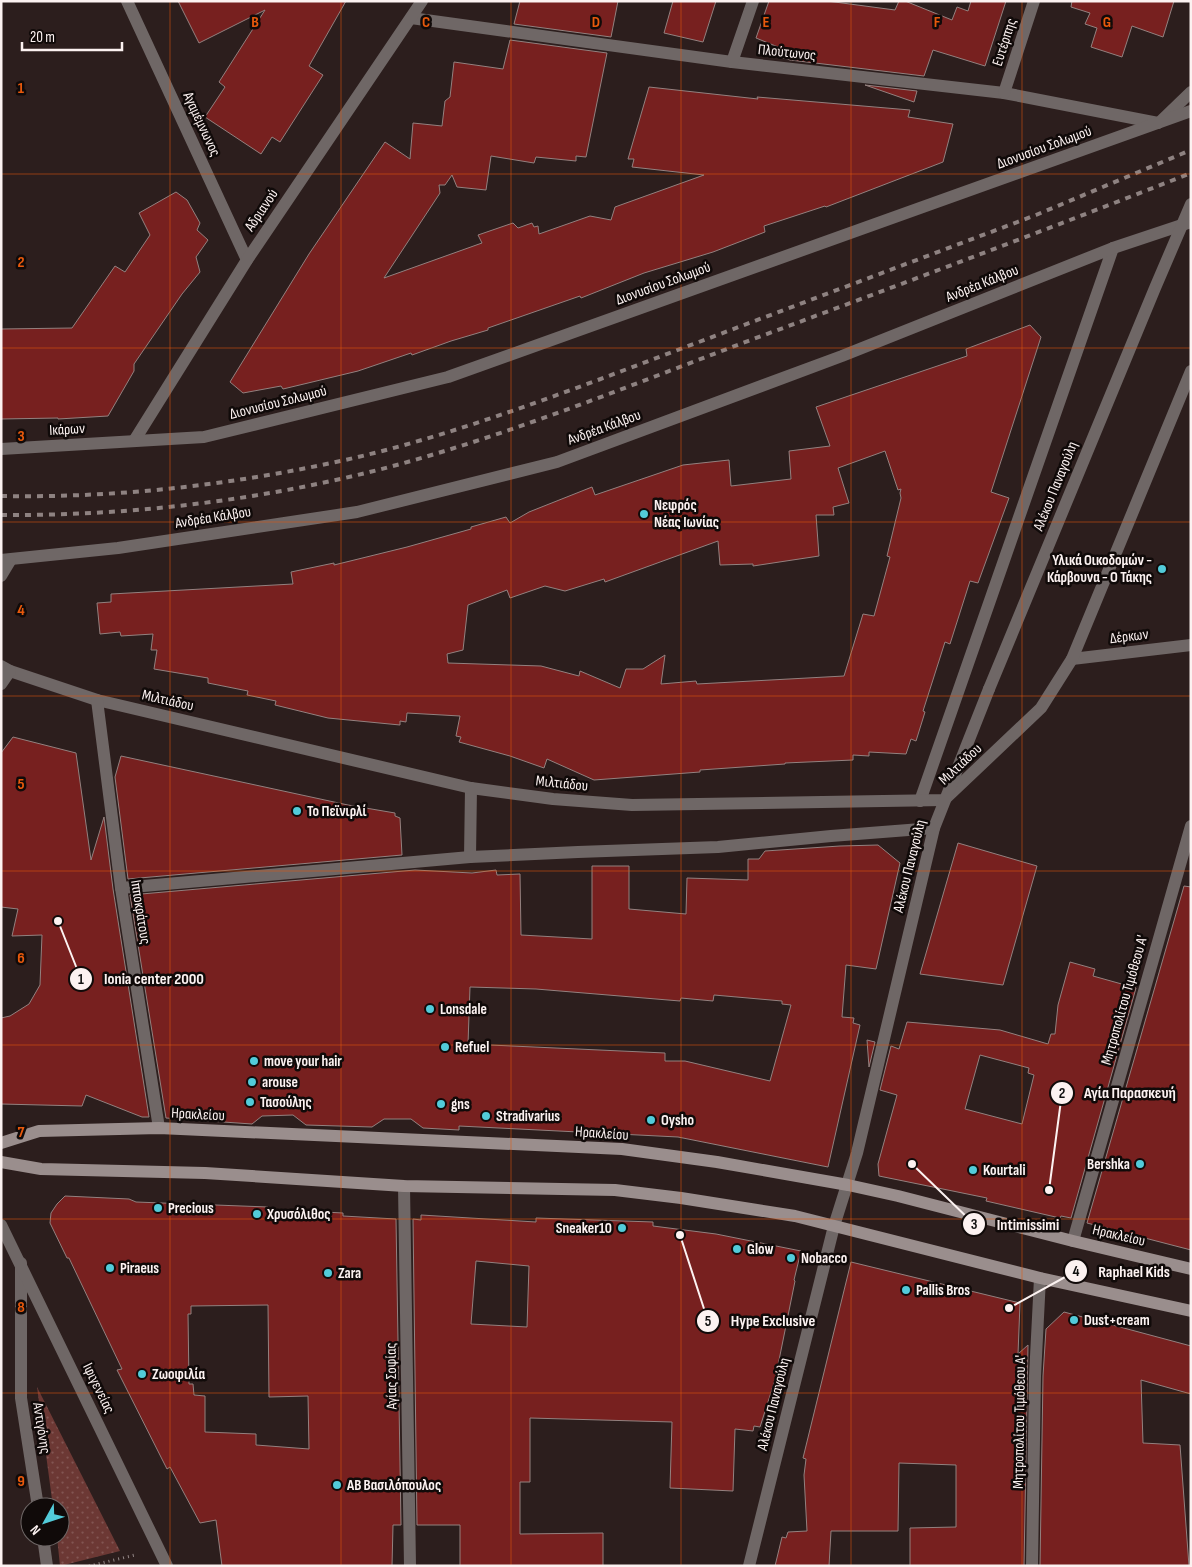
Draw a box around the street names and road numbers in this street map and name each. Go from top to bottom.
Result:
street label: Ευτέρπης [988,16,1021,69]
street label: Πλούτωνος [757,40,817,65]
street label: Αγαμέμνωνος [178,88,225,160]
street label: Διονυσίου Σολωμού [994,122,1094,173]
street label: Αδριανού [240,185,282,236]
street label: Διονυσίου Σολωμού [613,258,713,309]
street label: Ανδρέα Κάλβου [942,260,1021,307]
street label: Διονυσίου Σολωμού [228,381,329,424]
street label: Ανδρέα Κάλβου [564,405,643,450]
street label: Ικάρων [49,419,85,440]
street label: Αλέκου Παναγούλη [1029,439,1082,535]
street label: Ανδρέα Κάλβου [173,502,252,533]
street label: Δέρκων [1109,625,1149,648]
street label: Μιλτιάδου [140,685,196,716]
street label: Μιλτιάδου [935,740,986,789]
street label: Μιλτιάδου [535,771,589,796]
street label: Αλέκου Παναγούλη [889,818,930,915]
street label: Ιπποκράτους [126,879,155,946]
street label: Μητροπολίτου Τιμόθεου Α' [1097,933,1152,1067]
street label: Ηρακλείου [171,1104,225,1125]
street label: Ηρακλείου [575,1122,629,1145]
street label: Ηρακλείου [1091,1220,1147,1251]
street label: Αγίας Σοφίας [381,1342,402,1410]
street label: Μητροπολίτου Τιμόθεου Α' [1009,1355,1030,1489]
street label: Αλέκου Παναγούλη [753,1356,794,1453]
street label: Ιφιγενείας [78,1360,119,1417]
street label: Αντιγόνης [28,1400,55,1455]

